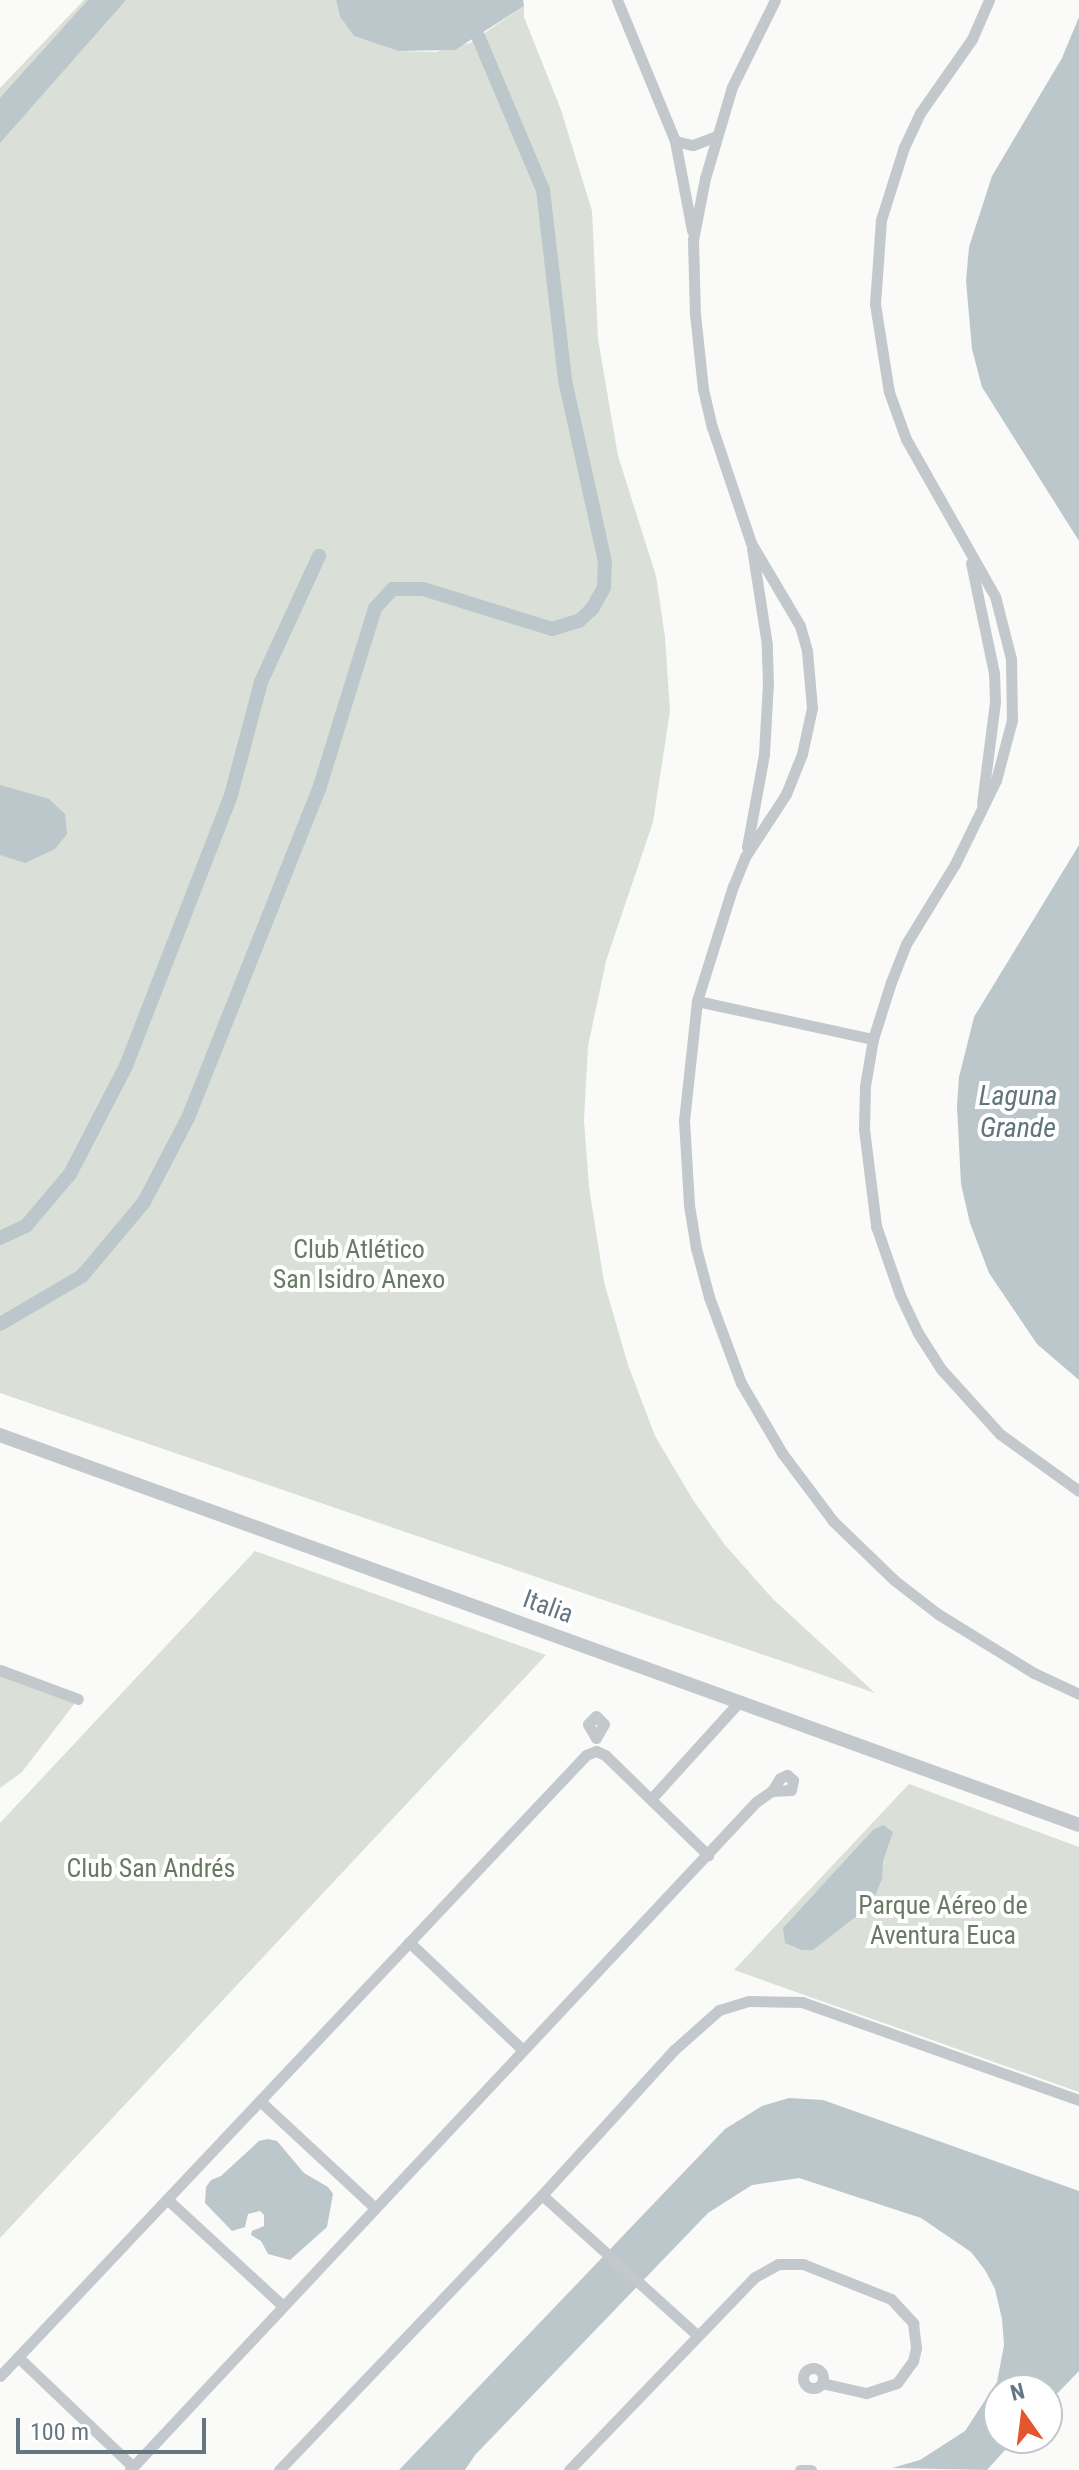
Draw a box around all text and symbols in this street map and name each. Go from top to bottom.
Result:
water label: Laguna Grande [979,1079,1057,1145]
park label: Club Atlético San Isidro Anexo [273,1234,445,1296]
street label: Italia [519,1584,577,1630]
park label: Club San Andrés [67,1853,235,1885]
park label: Parque Aéreo de Aventura Euca [858,1890,1028,1952]
north arrow [983,2374,1063,2454]
text: N [1008,2378,1027,2406]
scale bar [20,2402,210,2452]
text: 100 m [30,2418,89,2446]

